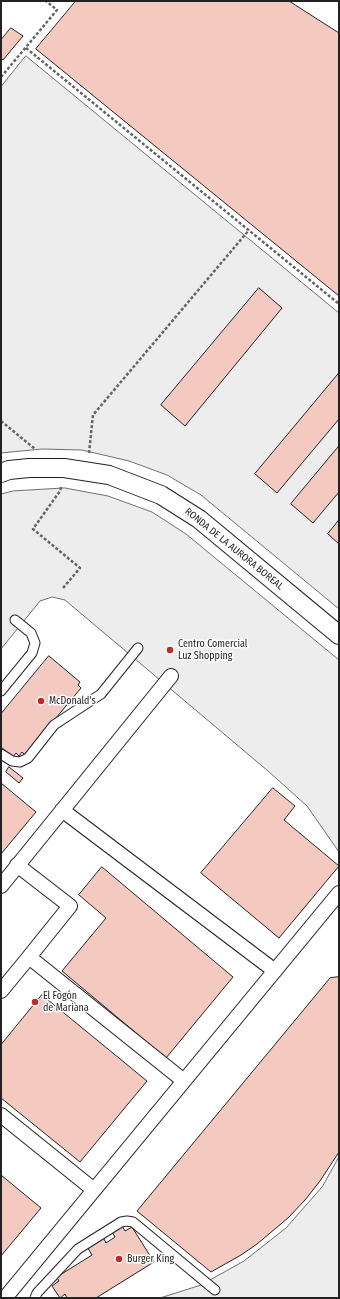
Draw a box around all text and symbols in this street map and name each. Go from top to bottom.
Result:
street label: RONDA DE LA AURORA BOREAL [182,506,286,592]
place label: Centro Comercial Luz Shopping [178,638,247,662]
marker: Centro Comercial Luz Shopping [165,645,175,655]
place label: McDonald's [49,695,96,707]
marker: McDonald's [36,696,46,706]
place label: El Fogón de Mariana [43,990,89,1014]
marker: El Fogón de Mariana [30,997,40,1007]
place label: Burger King [127,1253,174,1265]
marker: Burger King [114,1254,124,1264]

